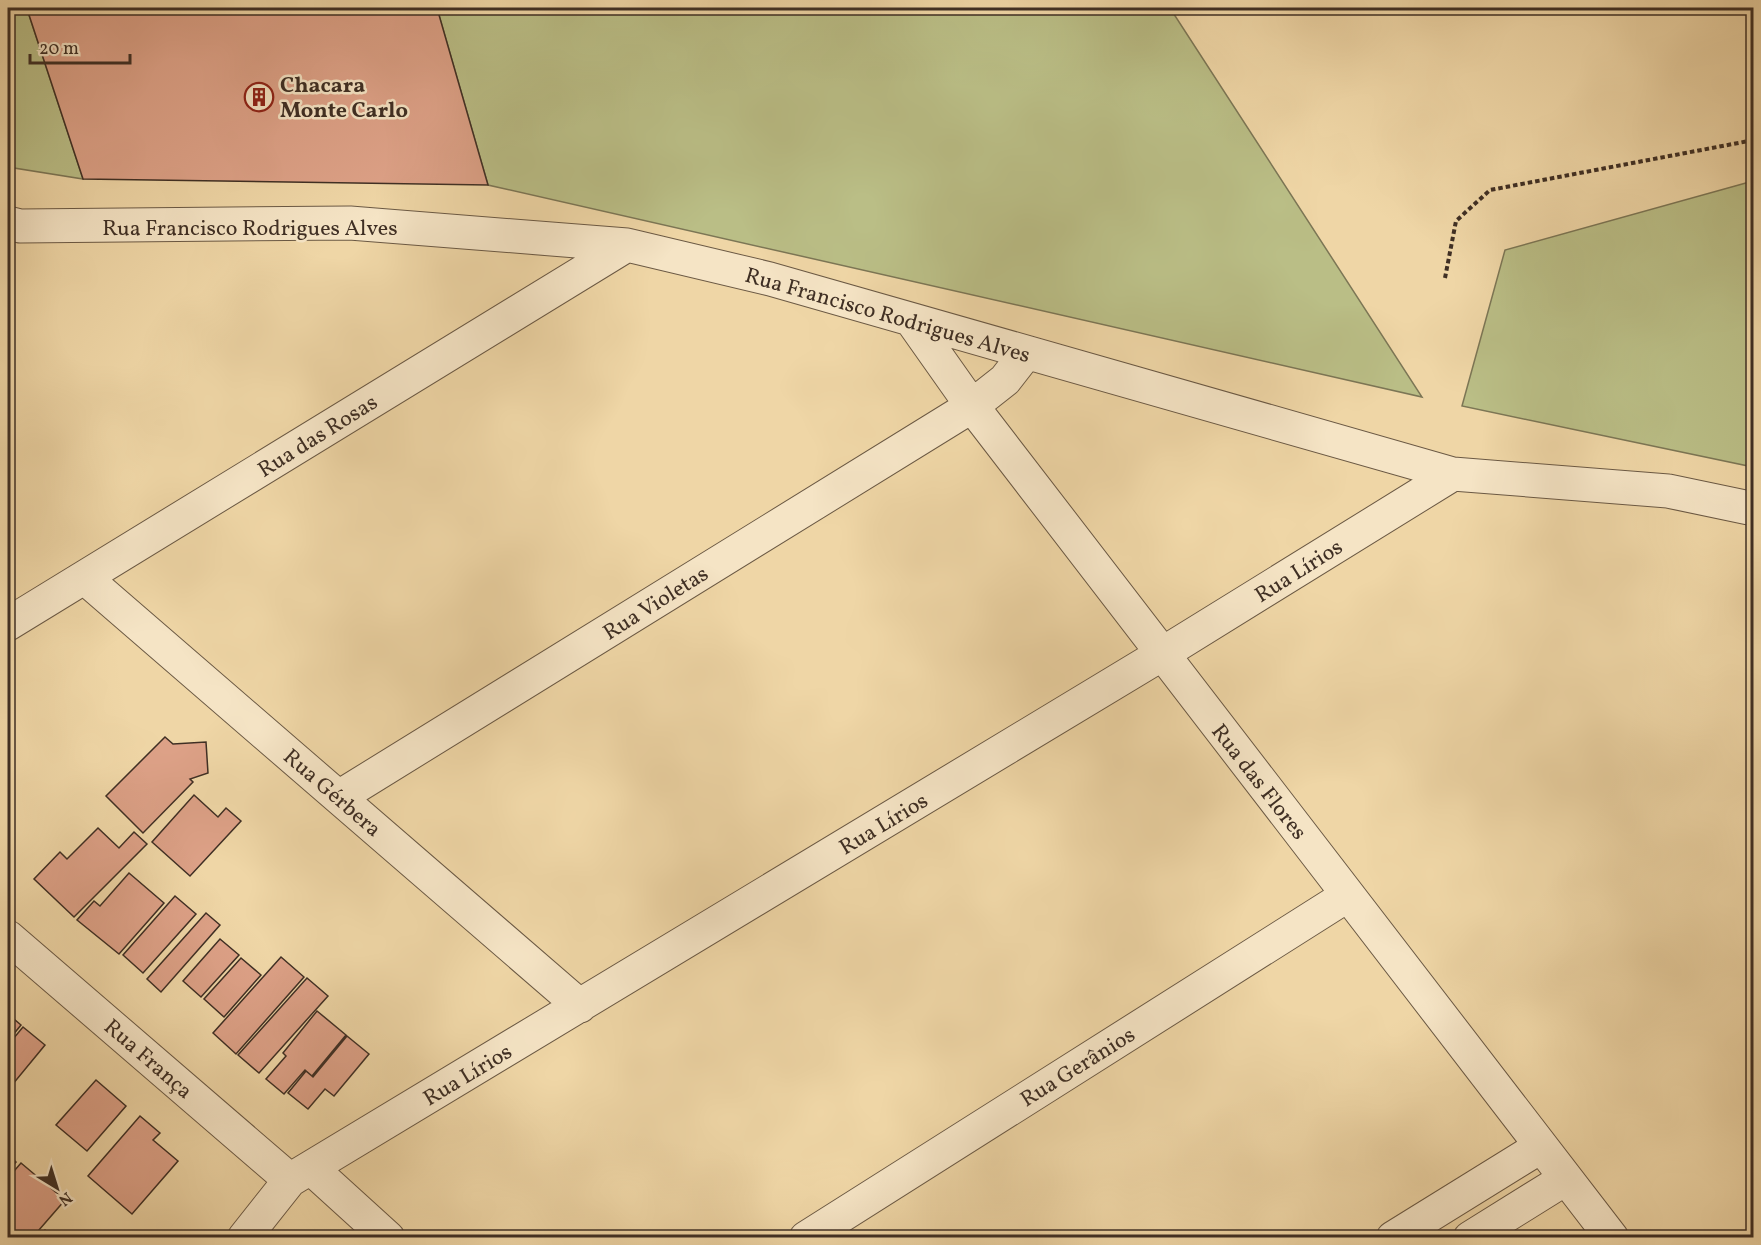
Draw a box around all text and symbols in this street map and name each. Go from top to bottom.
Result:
scale bar [30,27,130,65]
text: 20 m [39,37,79,62]
place label: Chacara Monte Carlo [280,71,408,127]
building icon: Chacara Monte Carlo [243,81,275,113]
street label: Rua Francisco Rodrigues Alves [102,214,398,245]
street label: Rua Francisco Rodrigues Alves [741,261,1034,372]
street label: Rua das Rosas [252,388,384,486]
street label: Rua Lírios [1249,533,1349,611]
street label: Rua Violetas [597,559,715,649]
street label: Rua das Flores [1203,718,1313,847]
street label: Rua Gérbera [275,742,387,845]
street label: Rua Lírios [834,786,935,864]
street label: Rua França [96,1013,199,1107]
street label: Rua Gerânios [1015,1020,1142,1116]
street label: Rua Lírios [418,1037,519,1115]
north arrow [27,1158,87,1218]
text: N [53,1186,76,1211]

